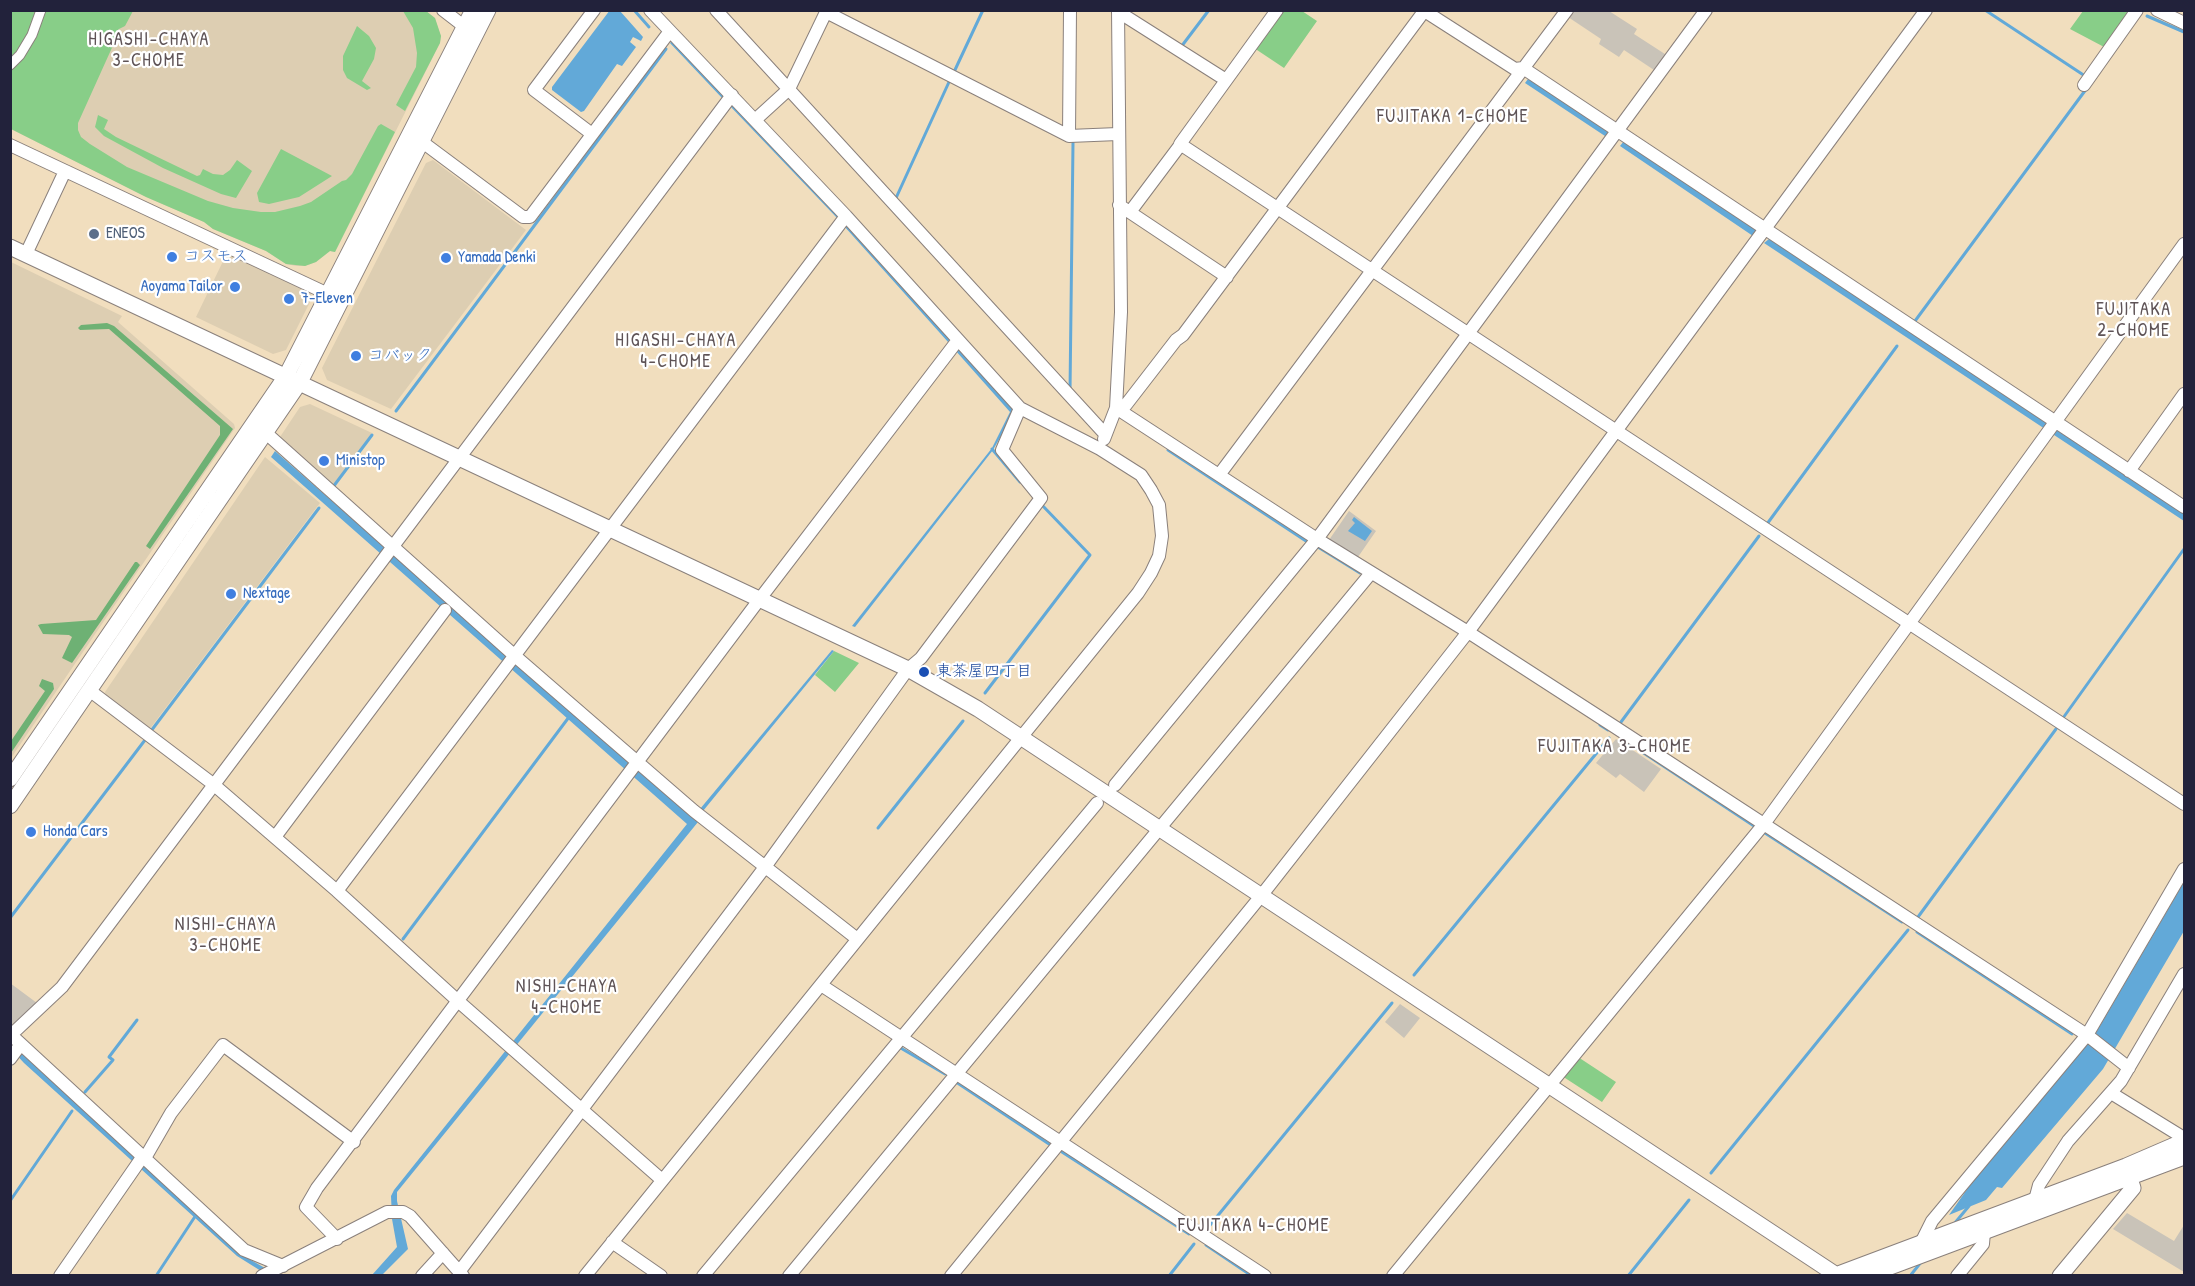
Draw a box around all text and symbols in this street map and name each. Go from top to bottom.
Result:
district label: HIGASHI-CHAYA 3-CHOME [88,29,210,72]
district label: FUJITAKA 1-CHOME [1377,106,1529,128]
place label: ENEOS [106,224,145,244]
marker: ENEOS [87,227,101,241]
place label: コスモス [184,247,248,267]
place label: Yamada Denki [458,248,536,268]
marker: コスモス [165,250,179,264]
marker: Yamada Denki [439,251,453,265]
place label: Aoyama Tailor [141,277,223,297]
marker: Aoyama Tailor [228,280,242,294]
place label: 7-Eleven [301,289,353,309]
marker: 7-Eleven [282,292,296,306]
district label: FUJITAKA 2-CHOME [2097,299,2171,342]
district label: HIGASHI-CHAYA 4-CHOME [615,330,737,372]
place label: コバック [368,346,432,366]
marker: コバック [349,349,363,363]
place label: Ministop [336,451,385,471]
marker: Ministop [317,454,331,468]
place label: Nextage [243,584,290,604]
marker: Nextage [224,587,238,601]
place label: 東茶屋四丁目 [936,662,1032,682]
marker: 東茶屋四丁目 [917,665,931,679]
district label: FUJITAKA 3-CHOME [1538,736,1692,758]
place label: Honda Cars [43,822,108,842]
marker: Honda Cars [24,825,38,839]
district label: NISHI-CHAYA 3-CHOME [175,914,277,956]
district label: NISHI-CHAYA 4-CHOME [516,976,618,1018]
district label: FUJITAKA 4-CHOME [1178,1215,1330,1237]

